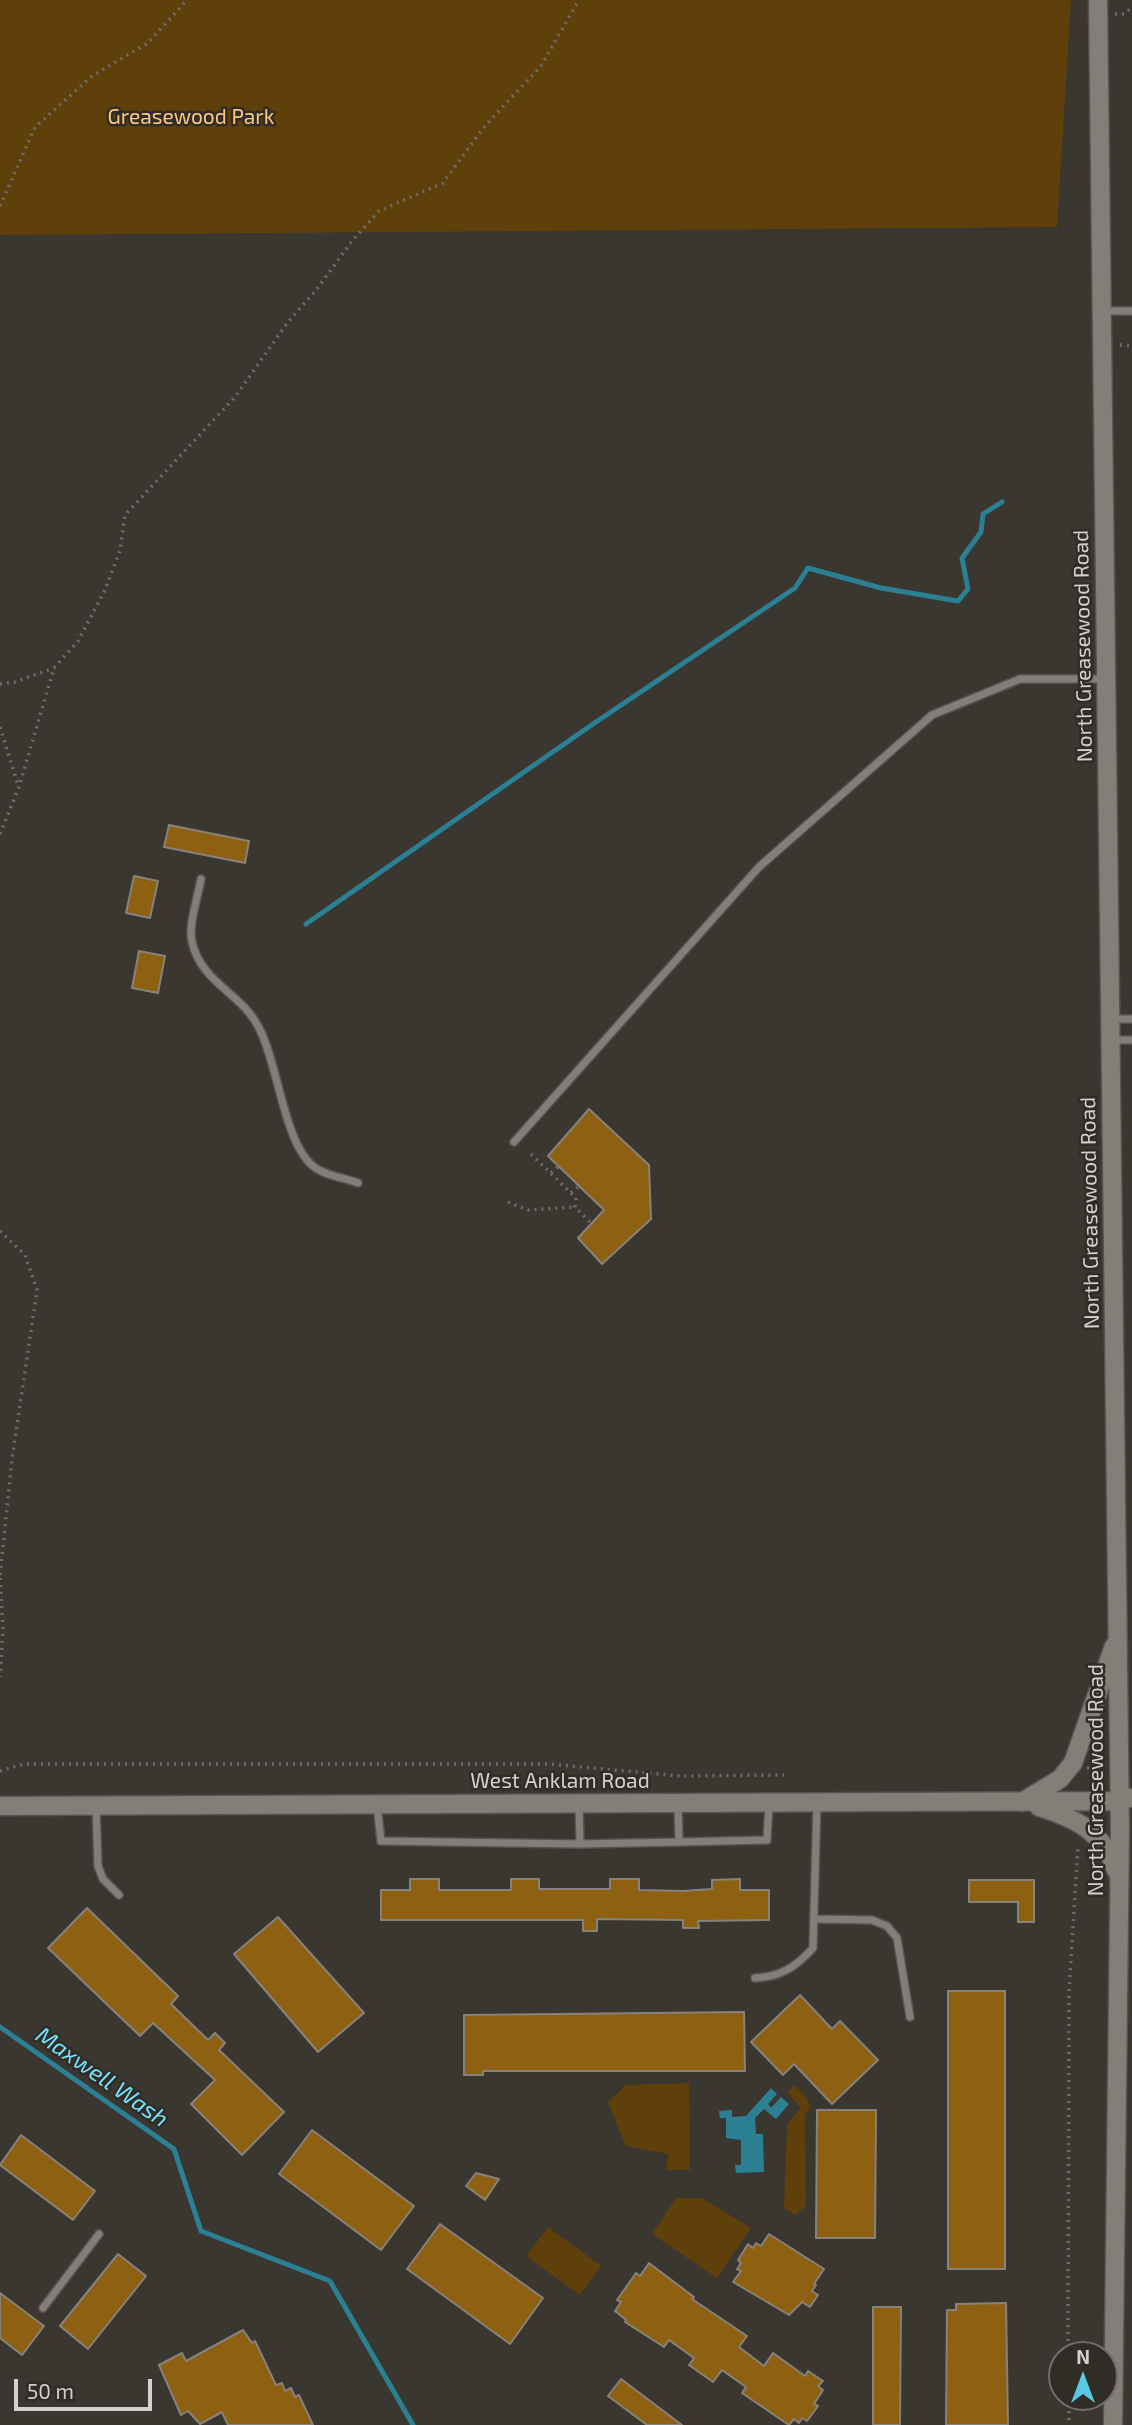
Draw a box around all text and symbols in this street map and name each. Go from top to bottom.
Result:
park label: Greasewood Park [108,104,274,130]
street label: North Greasewood Road [1068,530,1098,762]
street label: North Greasewood Road [1075,1097,1105,1329]
street label: North Greasewood Road [1083,1664,1109,1896]
street label: West Anklam Road [470,1768,650,1794]
water label: Maxwell Wash [30,2021,174,2133]
north arrow [1048,2341,1118,2411]
text: N [1076,2345,1090,2368]
scale bar [18,2366,156,2410]
text: 50 m [27,2378,74,2403]

